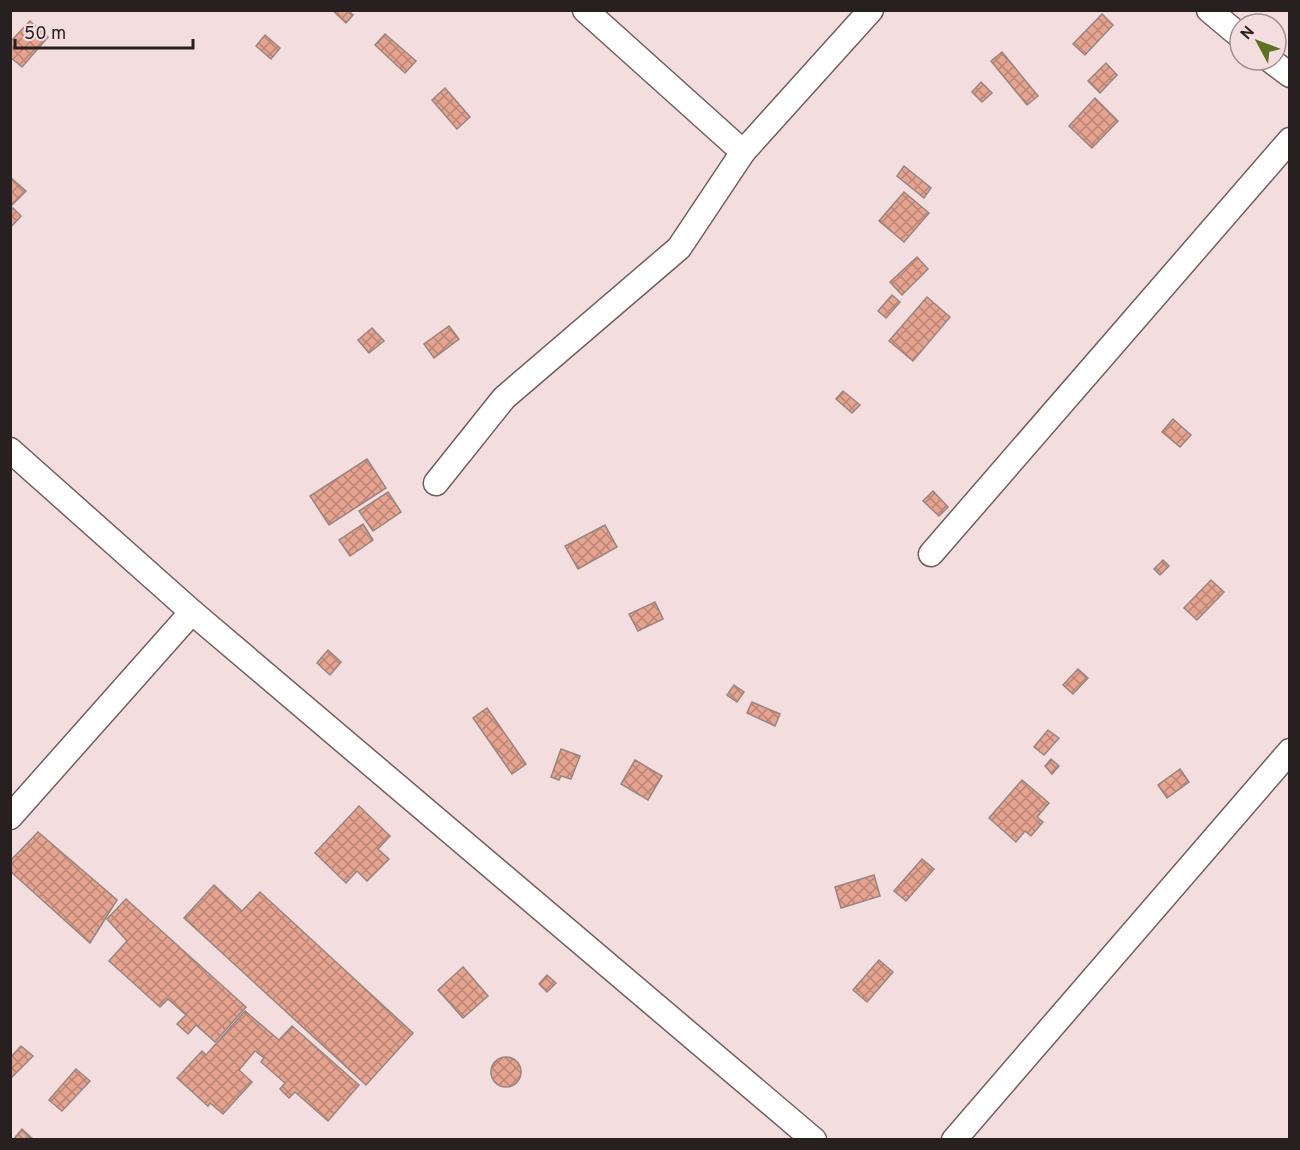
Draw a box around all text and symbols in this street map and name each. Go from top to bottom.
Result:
scale bar [15,12,194,50]
north arrow [1228,12,1288,72]
text: 50 m [24,23,66,46]
text: N [1237,23,1260,44]

